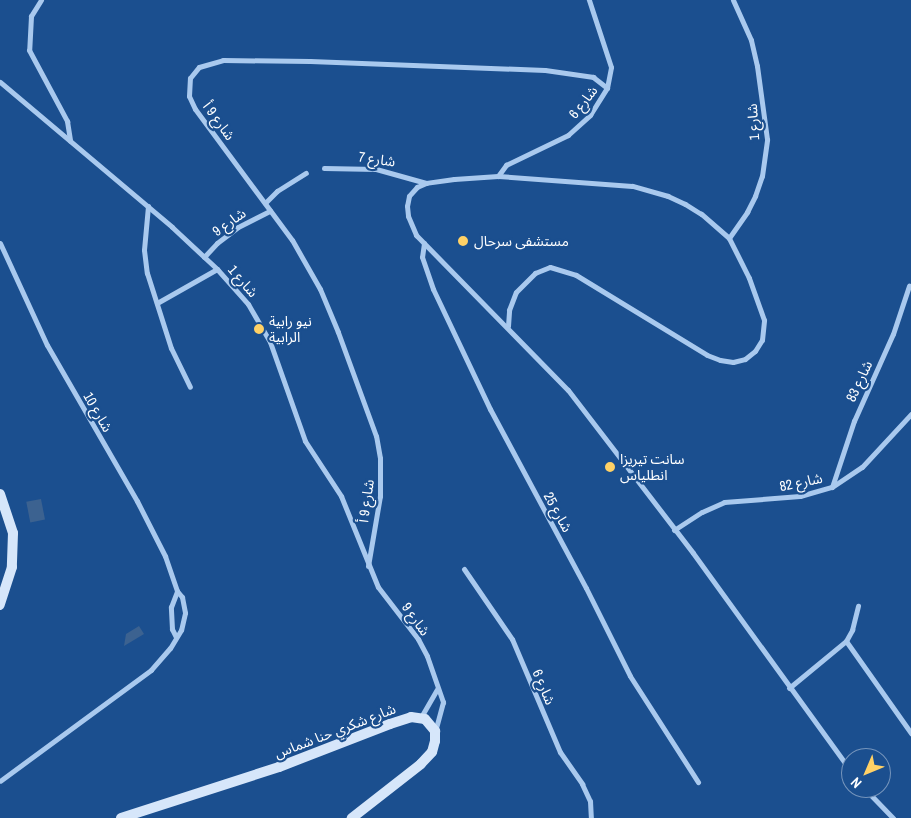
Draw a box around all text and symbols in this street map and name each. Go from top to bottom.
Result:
street label: شارع 6 [565,82,601,122]
street label: شارع 9 أ [199,99,239,143]
street label: شارع 1 [743,103,763,141]
street label: شارع 7 [358,148,396,170]
street label: شارع 9 [209,205,249,239]
place label: مستشفى سرحال [474,233,569,249]
marker: مستشفى سرحال [456,234,470,248]
street label: شارع 1 [225,262,261,300]
place label: نيو رابية الرابية [269,313,312,346]
marker: نيو رابية الرابية [253,323,265,335]
street label: شارع 83 [842,358,876,404]
street label: شارع 10 [80,389,116,435]
place label: سانت تيريزا انطلياس [620,451,685,484]
marker: سانت تيريزا انطلياس [604,461,616,473]
street label: شارع 82 [778,469,824,495]
street label: شارع 9 أ [355,478,377,524]
street label: شارع 25 [540,489,576,535]
street label: شارع 9 [398,599,434,639]
street label: شارع 6 [529,667,559,707]
street label: شارع شكري حنا شماس [272,700,398,762]
north arrow [841,748,891,798]
text: N [847,774,865,792]

